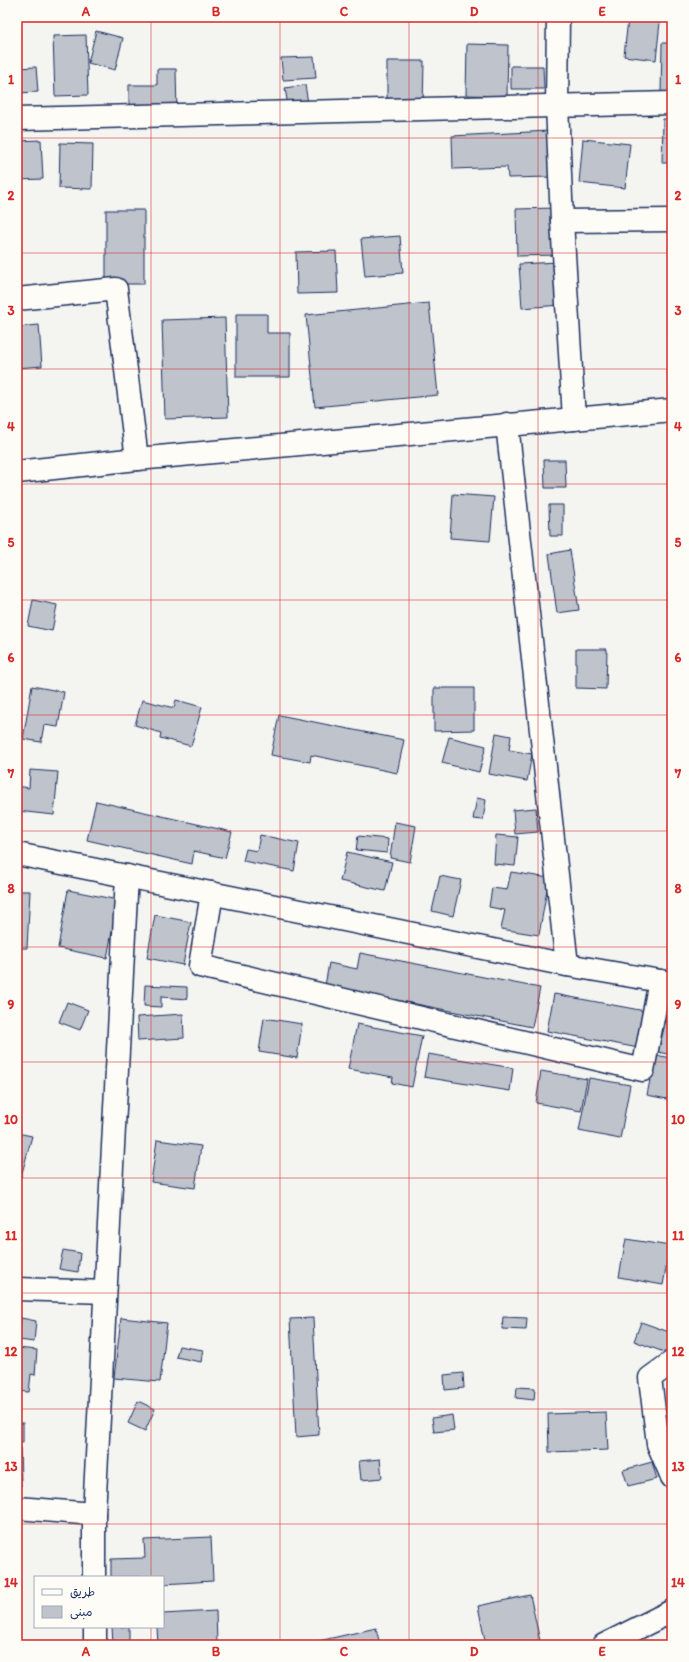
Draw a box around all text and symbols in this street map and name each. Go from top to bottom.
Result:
text: A [81,4,91,19]
text: B [212,4,221,19]
text: C [340,4,349,19]
text: D [470,4,479,19]
text: E [598,4,606,19]
text: 1 [8,72,14,87]
text: 1 [675,72,681,87]
text: 2 [8,188,15,203]
text: 2 [675,188,682,203]
text: 3 [7,303,15,318]
text: 3 [674,303,682,318]
text: 4 [7,419,15,434]
text: 4 [674,419,682,434]
text: 5 [8,535,15,550]
text: 5 [675,535,682,550]
text: 6 [8,650,15,665]
text: 6 [675,650,682,665]
text: 7 [7,766,15,781]
text: 7 [674,766,682,781]
text: 8 [7,881,15,896]
text: 8 [674,881,682,896]
text: 9 [8,997,15,1012]
text: 9 [675,997,682,1012]
text: 10 [4,1112,18,1127]
text: 10 [671,1112,685,1127]
text: 11 [5,1228,17,1243]
text: 11 [672,1228,684,1243]
text: 12 [5,1344,18,1359]
text: 12 [672,1344,685,1359]
text: 13 [4,1459,18,1474]
text: 13 [671,1459,685,1474]
text: 14 [4,1575,18,1590]
text: 14 [671,1575,685,1590]
legend [34,1576,164,1628]
text: طريق [70,1585,95,1599]
text: مبنى [70,1605,93,1620]
text: A [81,1644,91,1659]
text: B [212,1644,221,1659]
text: C [340,1644,349,1659]
text: D [470,1644,479,1659]
text: E [598,1644,606,1659]

